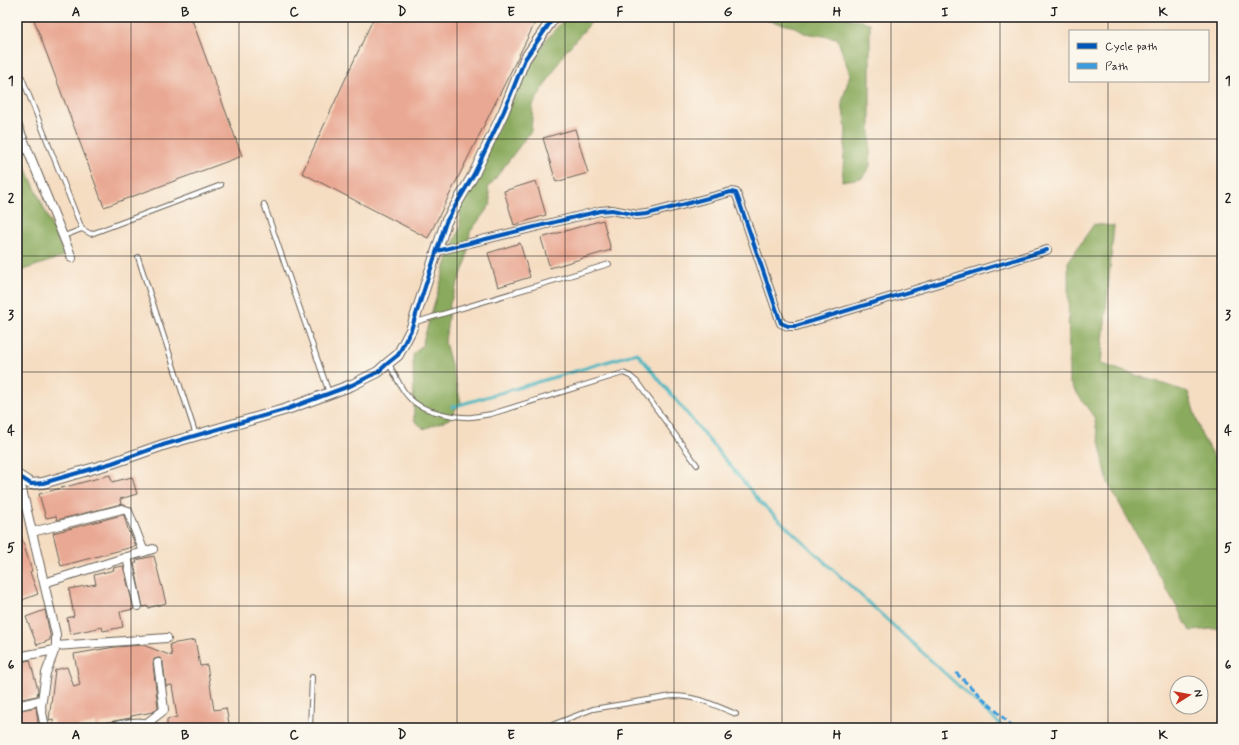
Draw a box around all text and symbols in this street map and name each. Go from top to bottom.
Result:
text: A [72,4,80,21]
text: B [181,4,190,21]
text: C [289,4,299,21]
text: D [398,4,407,21]
text: E [507,4,515,21]
text: F [617,4,624,21]
text: G [724,4,733,21]
text: H [833,4,842,21]
text: I [942,4,949,21]
text: J [1050,4,1058,21]
text: K [1158,4,1168,21]
legend [1069,30,1209,82]
text: Cycle path [1105,39,1157,55]
text: Path [1105,59,1128,75]
text: 1 [8,73,14,90]
text: 1 [1225,73,1231,90]
text: 2 [8,190,15,207]
text: 2 [1225,190,1232,207]
text: 3 [8,307,14,324]
text: 3 [1225,307,1231,324]
text: 4 [7,423,15,440]
text: 4 [1224,423,1232,440]
text: 5 [7,540,15,557]
text: 5 [1224,540,1232,557]
text: 6 [8,657,15,674]
text: 6 [1225,657,1232,674]
north arrow [1169,675,1209,715]
text: N [1190,688,1205,698]
text: A [72,727,80,744]
text: B [181,727,190,744]
text: C [289,727,299,744]
text: D [398,727,407,744]
text: E [507,727,515,744]
text: F [617,727,624,744]
text: G [724,727,733,744]
text: H [833,727,842,744]
text: I [942,727,949,744]
text: J [1050,727,1058,744]
text: K [1158,727,1168,744]

